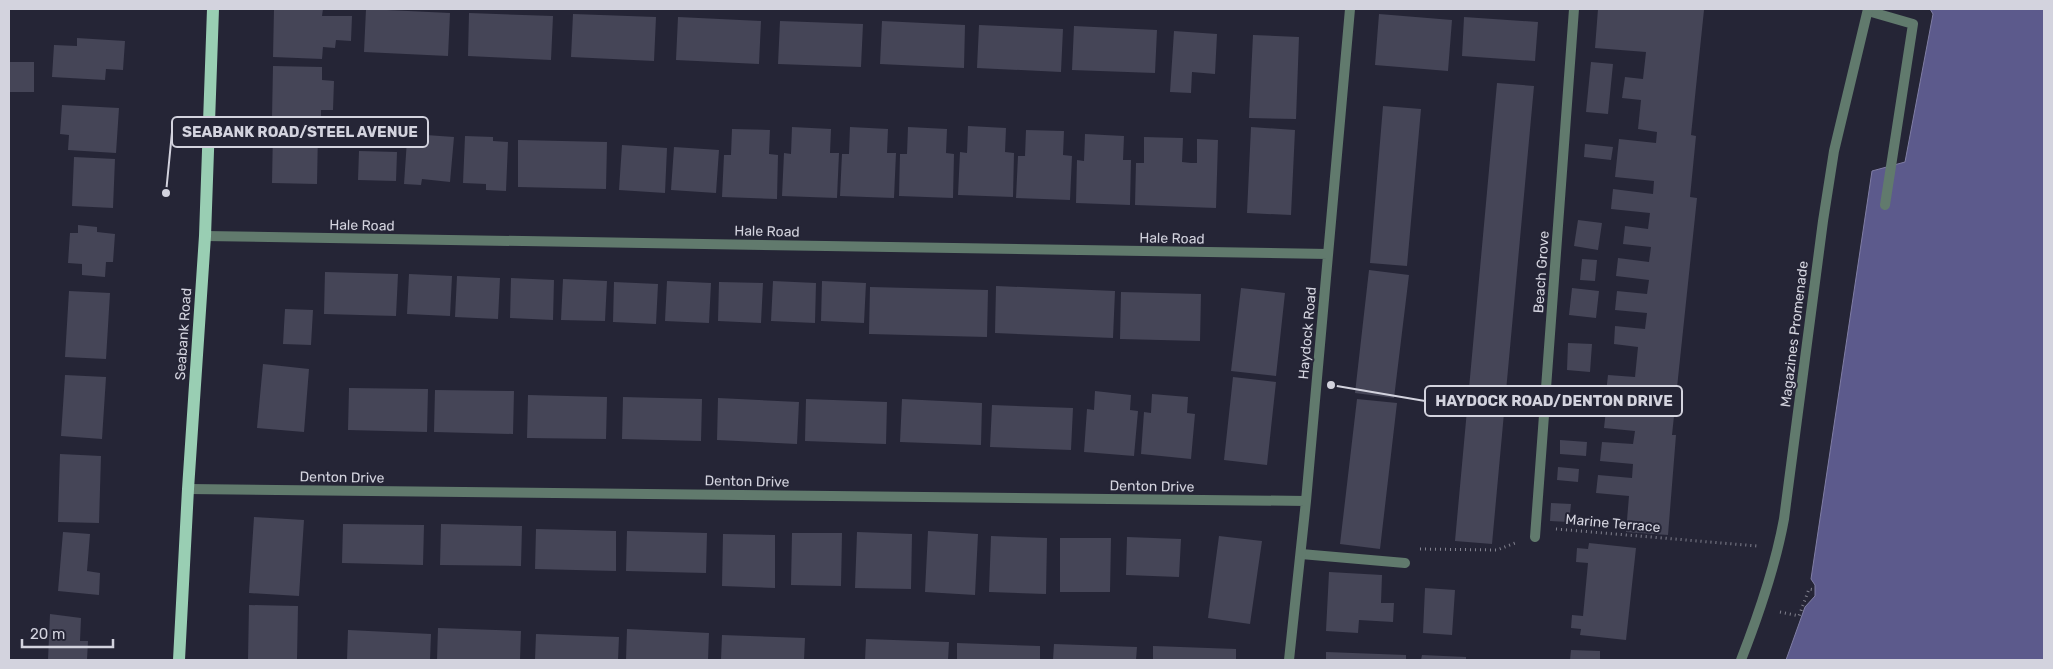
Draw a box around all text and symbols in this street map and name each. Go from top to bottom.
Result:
callout: SEABANK ROAD/STEEL AVENUE [172,117,428,147]
text: SEABANK ROAD/STEEL AVENUE [182,123,418,141]
street label: Hale Road [329,216,395,235]
street label: Hale Road [734,222,800,241]
street label: Hale Road [1139,229,1205,248]
street label: Beach Grove [1530,230,1553,314]
street label: Magazines Promenade [1777,260,1812,408]
street label: Haydock Road [1295,286,1320,380]
street label: Seabank Road [172,287,195,381]
callout: HAYDOCK ROAD/DENTON DRIVE [1425,386,1682,416]
text: HAYDOCK ROAD/DENTON DRIVE [1435,392,1673,410]
street label: Denton Drive [299,468,385,487]
street label: Denton Drive [704,472,790,491]
street label: Denton Drive [1109,477,1195,496]
street label: Marine Terrace [1565,511,1661,536]
scale bar [22,616,114,648]
text: 20 m [30,625,65,643]

